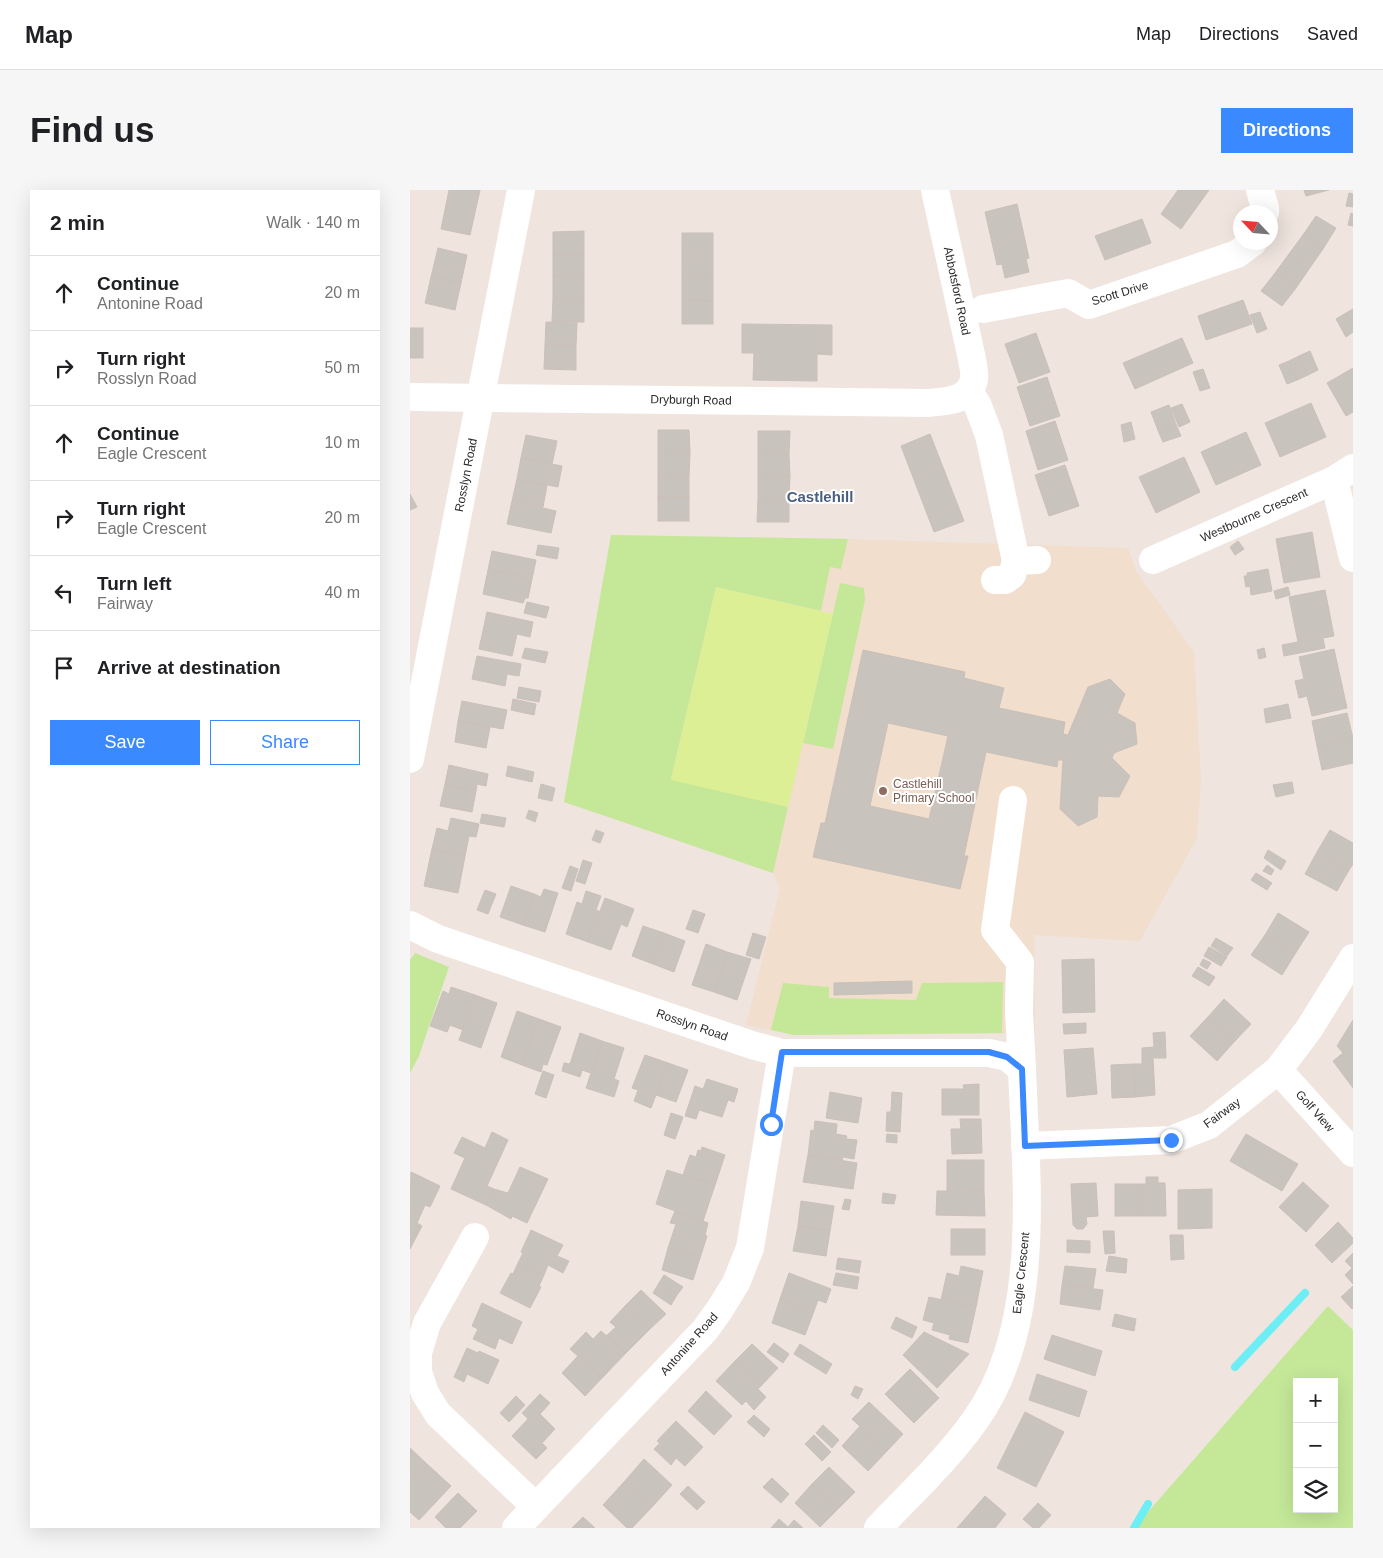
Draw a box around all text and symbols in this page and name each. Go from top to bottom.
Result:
text: Map [25,21,73,48]
text: Map [1136,24,1171,44]
text: Directions [1199,24,1279,44]
text: Saved [1307,24,1358,44]
button: Directions [1221,108,1353,153]
text: Find us [30,110,154,149]
north arrow [1233,205,1278,250]
text: 2 min [50,211,105,234]
text: Walk · 140 m [266,214,360,231]
street label: Abbotsford Road [941,245,973,337]
text: Continue [97,273,179,294]
street label: Scott Drive [1090,278,1150,308]
icon: ahead [50,279,78,307]
text: 20 m [324,284,360,301]
text: Antonine Road [97,295,203,312]
text: Turn right [97,348,185,369]
icon: right [50,354,78,382]
text: 50 m [324,359,360,376]
text: Rosslyn Road [97,370,197,387]
street label: Dryburgh Road [650,392,732,408]
text: Continue [97,423,179,444]
icon: ahead [50,429,78,457]
text: 10 m [324,434,360,451]
street label: Rosslyn Road [452,437,480,513]
text: Eagle Crescent [97,445,206,462]
street label: Westbourne Crescent [1198,485,1310,545]
district label: Castlehill [787,488,853,505]
text: Turn right [97,498,185,519]
icon: right [50,504,78,532]
text: 20 m [324,509,360,526]
text: Eagle Crescent [97,520,206,537]
text: Turn left [97,573,172,594]
icon: left [50,579,78,607]
text: 40 m [324,584,360,601]
text: Fairway [97,595,153,612]
icon: arrive [50,654,78,682]
text: Arrive at destination [97,657,281,678]
button: Save [50,720,200,765]
button: Share [210,720,360,765]
place label: Castlehill Primary School [893,777,974,805]
marker: Castlehill Primary School [877,785,889,797]
street label: Rosslyn Road [654,1006,730,1044]
street label: Golf View [1293,1087,1338,1135]
street label: Fairway [1201,1095,1243,1131]
route start [760,1113,783,1136]
route end [1160,1129,1183,1152]
street label: Eagle Crescent [1010,1231,1032,1315]
street label: Antonine Road [657,1310,721,1378]
map controls [1293,1378,1338,1513]
button: + [1293,1378,1338,1423]
button: − [1293,1423,1338,1468]
button: layers [1293,1468,1338,1513]

